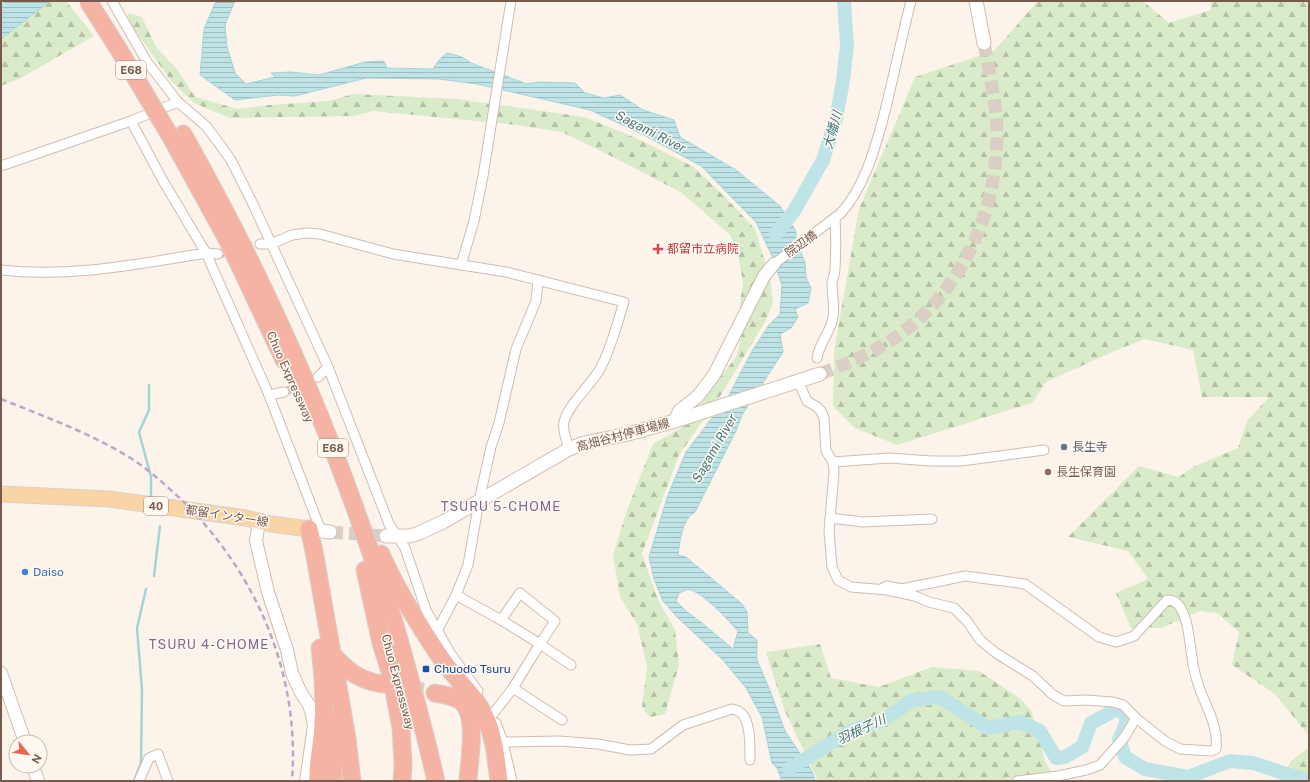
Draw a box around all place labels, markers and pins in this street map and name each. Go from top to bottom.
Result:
place label: 都留市立病院 [667,242,739,256]
marker: 都留市立病院 [652,243,664,255]
place label: 長生寺 [1072,440,1108,454]
marker: 長生寺 [1059,442,1069,452]
place label: 長生保育園 [1056,465,1116,479]
marker: 長生保育園 [1043,467,1053,477]
place label: Daiso [33,565,64,579]
marker: Daiso [20,567,30,577]
place label: Chuodo Tsuru [434,662,511,676]
marker: Chuodo Tsuru [421,664,431,674]

